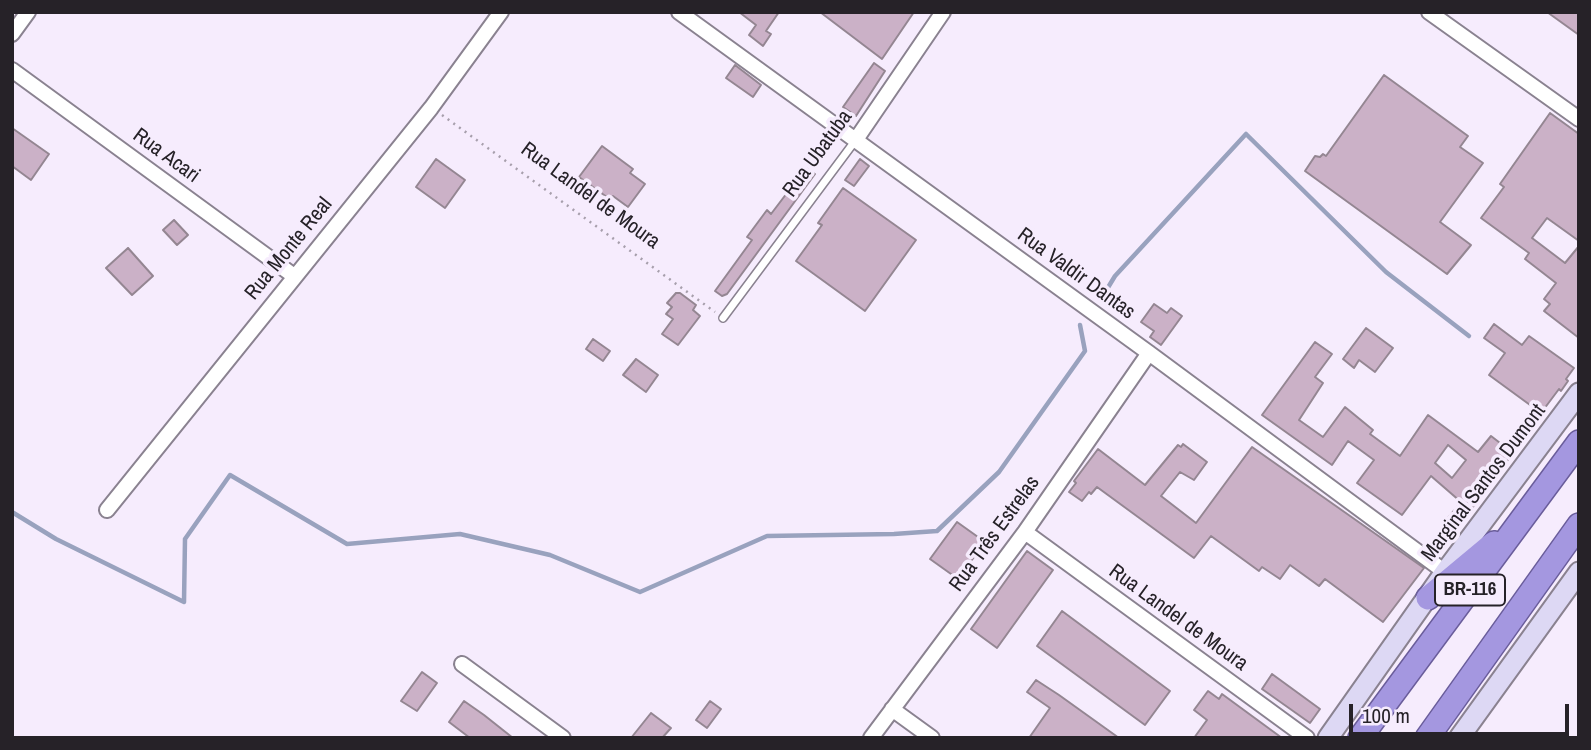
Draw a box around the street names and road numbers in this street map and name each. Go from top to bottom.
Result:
street label: Rua Ubatuba [778,106,858,202]
street label: Rua Acari [128,123,204,189]
street label: Rua Landel de Moura [516,137,664,255]
street label: Rua Monte Real [240,193,338,305]
street label: Rua Valdir Dantas [1012,223,1140,325]
street label: Marginal Santos Dumont [1417,399,1551,567]
street label: Rua Três Estrelas [944,471,1046,597]
street label: Rua Landel de Moura [1104,559,1252,677]
road number: BR-116 [1435,575,1505,606]

